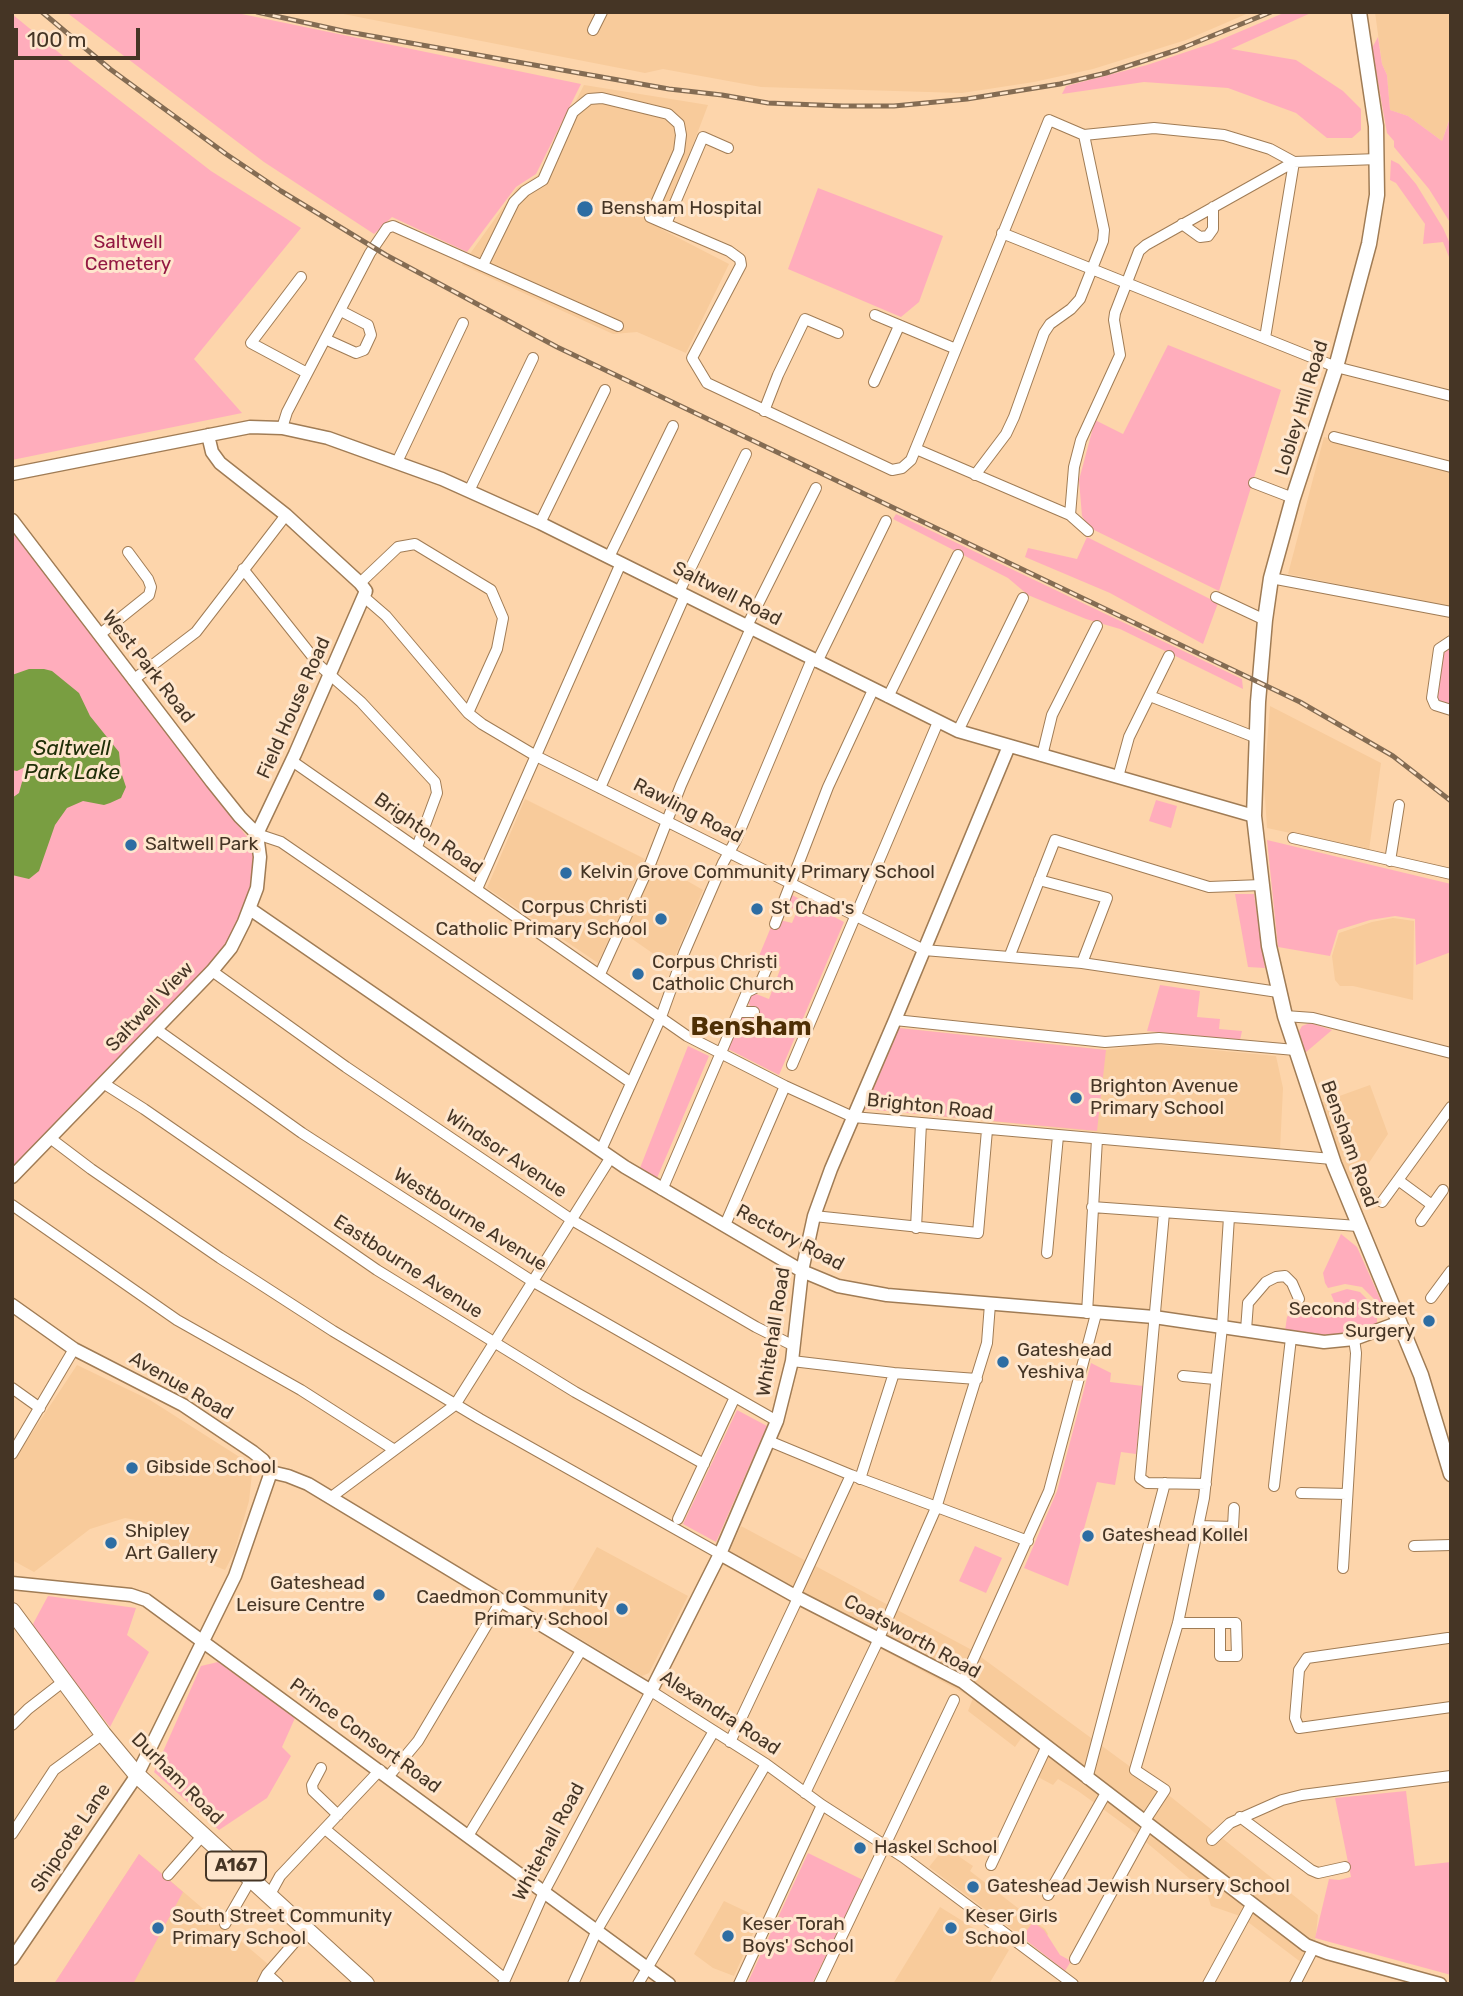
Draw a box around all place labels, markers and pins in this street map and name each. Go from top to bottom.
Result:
place label: Bensham Hospital [601,198,762,220]
marker: Bensham Hospital [575,199,595,219]
place label: Saltwell Park [145,834,258,856]
marker: Saltwell Park [123,837,139,853]
place label: Kelvin Grove Community Primary School [580,862,935,884]
marker: Kelvin Grove Community Primary School [558,865,574,881]
place label: Corpus Christi Catholic Primary School [436,897,647,941]
place label: St Chad's [771,898,854,920]
marker: St Chad's [749,901,765,917]
marker: Corpus Christi Catholic Primary School [653,911,669,927]
place label: Corpus Christi Catholic Church [652,952,794,996]
marker: Corpus Christi Catholic Church [630,966,646,982]
place label: Brighton Avenue Primary School [1090,1076,1238,1120]
marker: Brighton Avenue Primary School [1068,1090,1084,1106]
place label: Second Street Surgery [1289,1299,1415,1343]
marker: Second Street Surgery [1421,1313,1437,1329]
place label: Gateshead Yeshiva [1017,1340,1112,1384]
marker: Gateshead Yeshiva [995,1354,1011,1370]
place label: Gibside School [146,1457,276,1479]
marker: Gibside School [124,1460,140,1476]
place label: Shipley Art Gallery [125,1521,218,1565]
place label: Gateshead Kollel [1102,1525,1248,1547]
marker: Gateshead Kollel [1080,1528,1096,1544]
marker: Shipley Art Gallery [103,1535,119,1551]
place label: Gateshead Leisure Centre [236,1573,365,1617]
marker: Gateshead Leisure Centre [371,1587,387,1603]
place label: Caedmon Community Primary School [416,1587,608,1631]
marker: Caedmon Community Primary School [614,1601,630,1617]
place label: Haskel School [874,1837,997,1859]
marker: Haskel School [852,1840,868,1856]
place label: Gateshead Jewish Nursery School [987,1876,1290,1898]
marker: Gateshead Jewish Nursery School [965,1879,981,1895]
place label: South Street Community Primary School [172,1906,392,1950]
place label: Keser Girls School [965,1906,1058,1950]
place label: Keser Torah Boys' School [742,1914,854,1958]
marker: South Street Community Primary School [150,1920,166,1936]
marker: Keser Girls School [943,1920,959,1936]
marker: Keser Torah Boys' School [720,1928,736,1944]

